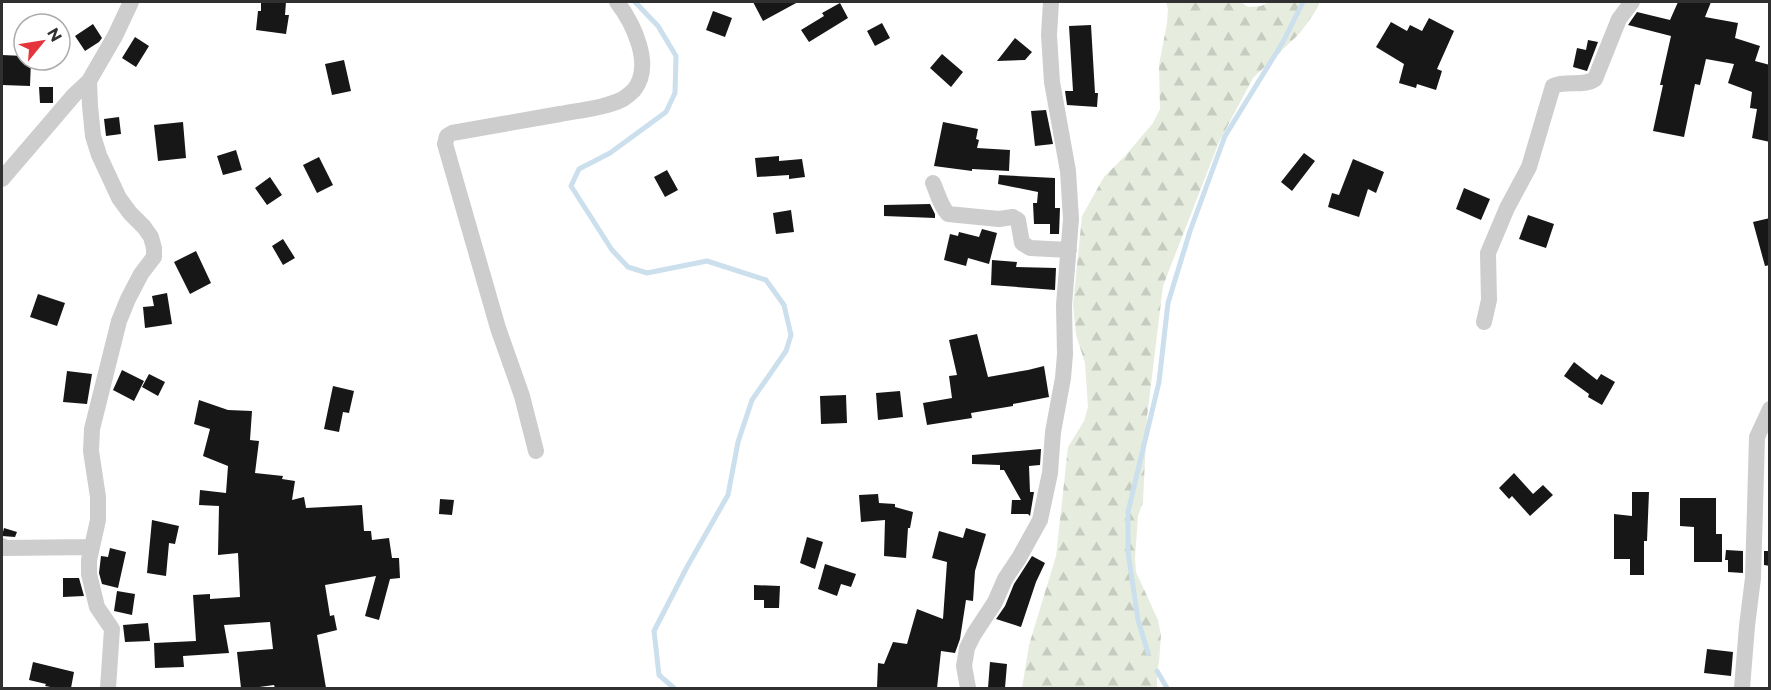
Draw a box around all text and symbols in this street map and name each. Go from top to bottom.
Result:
north arrow [12,12,72,72]
text: N [43,24,66,45]

